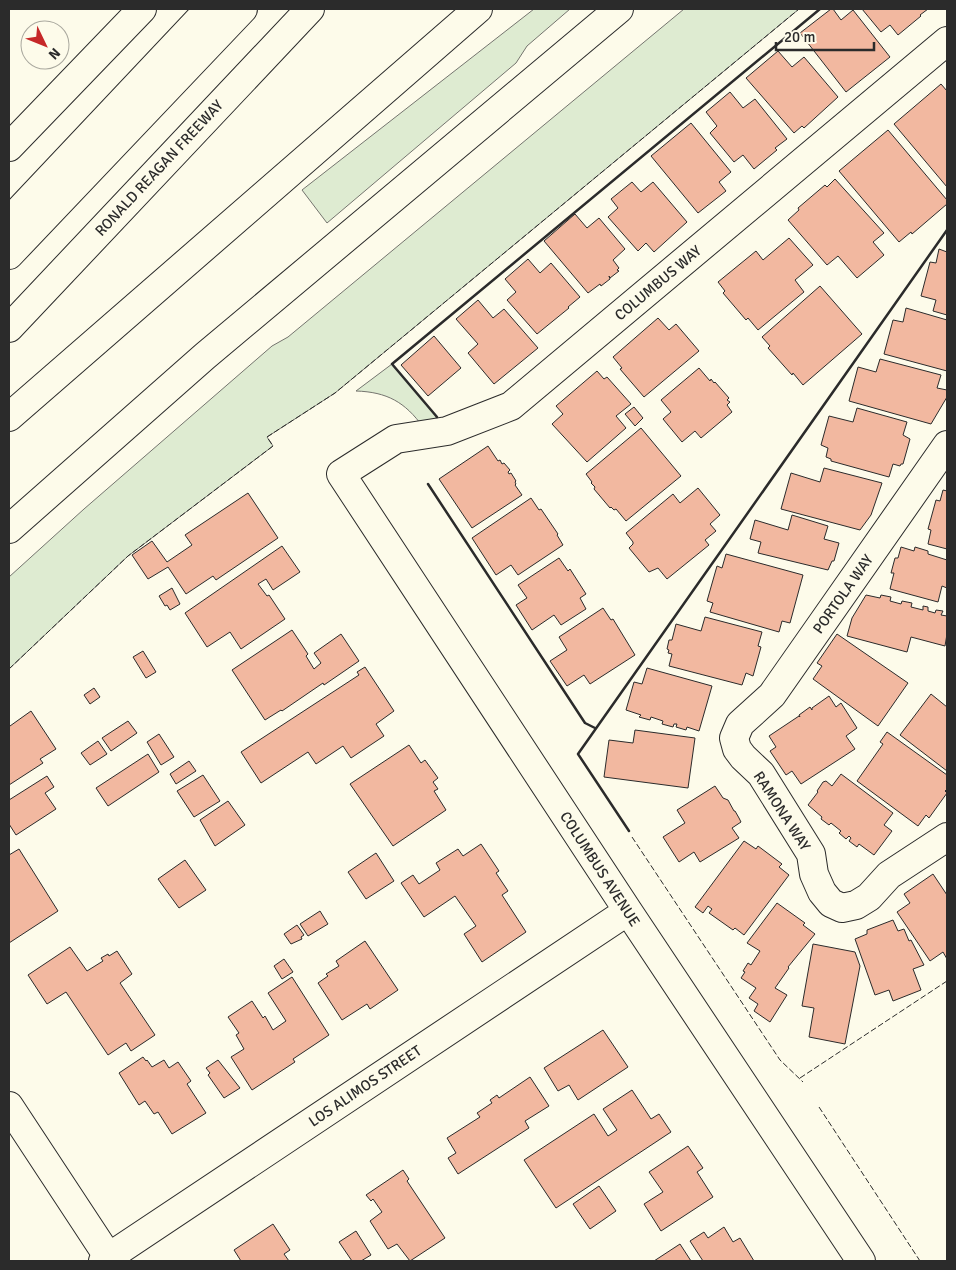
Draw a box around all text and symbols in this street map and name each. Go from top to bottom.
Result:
north arrow [20,20,70,70]
scale bar [776,20,874,52]
text: 20 m [784,28,815,46]
text: N [45,44,64,63]
street label: RONALD REAGAN FREEWAY [91,96,227,240]
street label: COLUMBUS WAY [611,241,705,324]
street label: PORTOLA WAY [809,551,877,637]
street label: RAMONA WAY [750,768,815,854]
street label: COLUMBUS AVENUE [556,808,644,930]
street label: LOS ALIMOS STREET [305,1041,425,1131]

